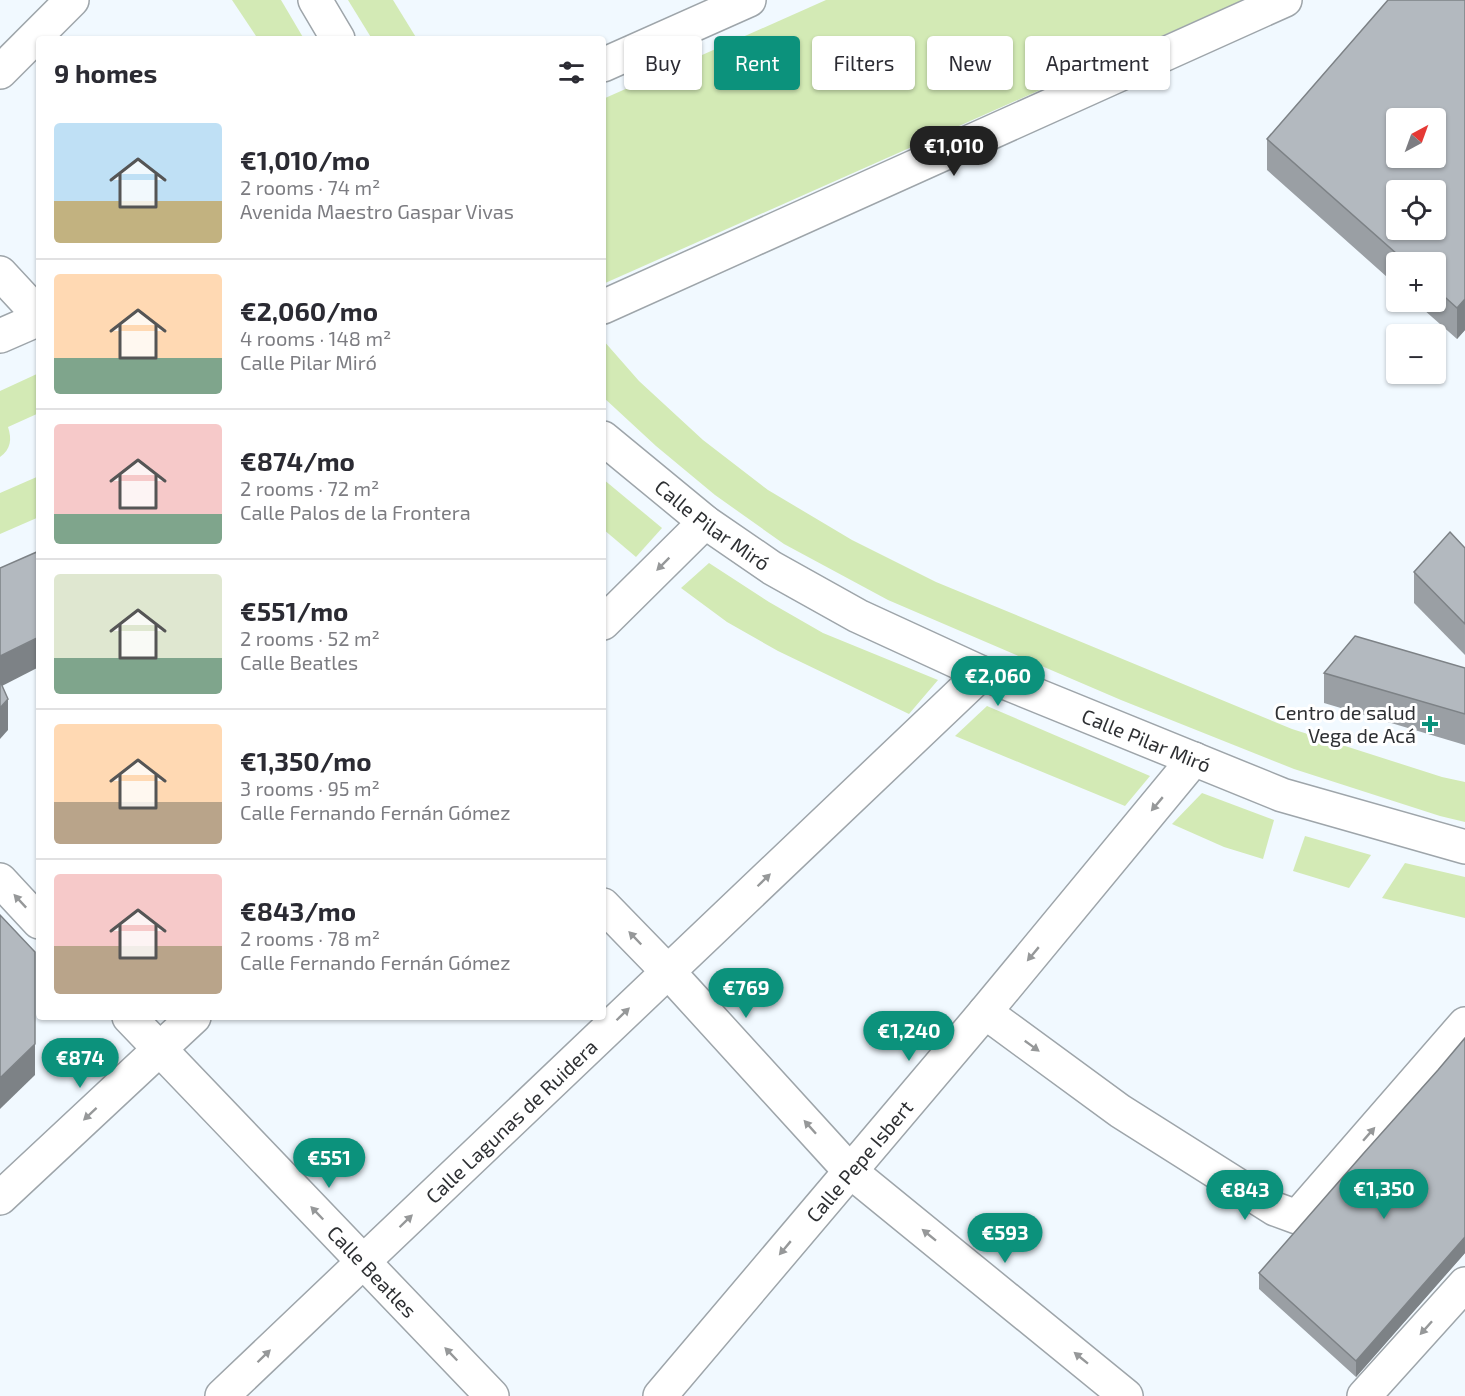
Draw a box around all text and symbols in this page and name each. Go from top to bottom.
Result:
chip: Buy [624,36,702,90]
chip: Rent [714,36,800,90]
chip: Filters [812,36,915,90]
chip: New [927,36,1013,90]
chip: Apartment [1025,36,1170,90]
icon: filters [555,56,588,89]
text: 9 homes [54,57,157,88]
north arrow [1386,108,1446,168]
map controls [1386,108,1446,384]
pin: €1,010 [905,126,1003,177]
text: €1,010 [924,133,984,157]
text: €1,010/mo [240,144,370,175]
icon: home [102,147,174,219]
text: 2 rooms · 74 m² [240,175,380,199]
button: locate [1386,180,1446,240]
text: Avenida Maestro Gaspar Vivas [240,199,514,223]
button: + [1386,252,1446,312]
text: €2,060/mo [240,295,378,326]
icon: home [102,298,174,370]
button: − [1386,324,1446,384]
text: 4 rooms · 148 m² [240,326,391,350]
text: Calle Pilar Miró [240,350,377,374]
text: €874/mo [240,445,355,476]
icon: home [102,448,174,520]
street label: Calle Pilar Miró [651,474,775,575]
text: 2 rooms · 72 m² [240,476,379,500]
text: Calle Palos de la Frontera [240,500,471,524]
one-way arrow [657,556,671,570]
text: €551/mo [240,595,348,626]
icon: home [102,598,174,670]
text: 2 rooms · 52 m² [240,626,380,650]
text: Calle Beatles [240,650,358,674]
pin: €2,060 [949,656,1047,707]
text: €2,060 [965,663,1031,687]
place label: Centro de salud Vega de Acá [1274,700,1416,747]
street label: Calle Pilar Miró [1079,703,1215,777]
marker: Centro de salud Vega de Acá [1421,715,1439,733]
text: €1,350/mo [240,745,372,776]
icon: home [102,748,174,820]
text: 3 rooms · 95 m² [240,776,380,800]
one-way arrow [1150,796,1163,812]
text: Calle Fernando Fernán Gómez [240,800,510,824]
one-way arrow [756,874,771,887]
one-way arrow [13,894,27,908]
text: €843/mo [240,895,356,926]
icon: home [102,898,174,970]
text: 2 rooms · 78 m² [240,926,380,950]
one-way arrow [629,931,643,945]
one-way arrow [1026,946,1039,962]
text: Calle Fernando Fernán Gómez [240,950,510,974]
pin: €769 [710,968,782,1019]
text: €769 [723,975,770,999]
one-way arrow [615,1008,629,1022]
pin: €1,240 [860,1011,958,1062]
text: €1,240 [877,1018,941,1042]
street label: Calle Lagunas de Ruidera [420,1034,602,1208]
pin: €874 [44,1038,116,1089]
one-way arrow [1024,1040,1040,1052]
text: €874 [56,1045,104,1069]
street label: Calle Pepe Isbert [801,1095,917,1227]
one-way arrow [83,1107,98,1121]
one-way arrow [803,1120,817,1135]
one-way arrow [1362,1127,1375,1142]
pin: €551 [293,1138,365,1189]
text: €551 [307,1145,351,1169]
pin: €1,350 [1335,1169,1433,1220]
pin: €843 [1209,1170,1281,1221]
text: €1,350 [1353,1176,1415,1200]
text: €843 [1220,1177,1270,1201]
one-way arrow [310,1206,324,1220]
pin: €593 [969,1213,1041,1264]
one-way arrow [398,1214,413,1228]
street label: Calle Beatles [323,1220,422,1322]
text: €593 [981,1220,1029,1244]
one-way arrow [922,1230,937,1242]
one-way arrow [779,1240,792,1255]
one-way arrow [1420,1320,1433,1335]
one-way arrow [445,1347,459,1361]
one-way arrow [257,1349,271,1363]
one-way arrow [1073,1352,1089,1365]

